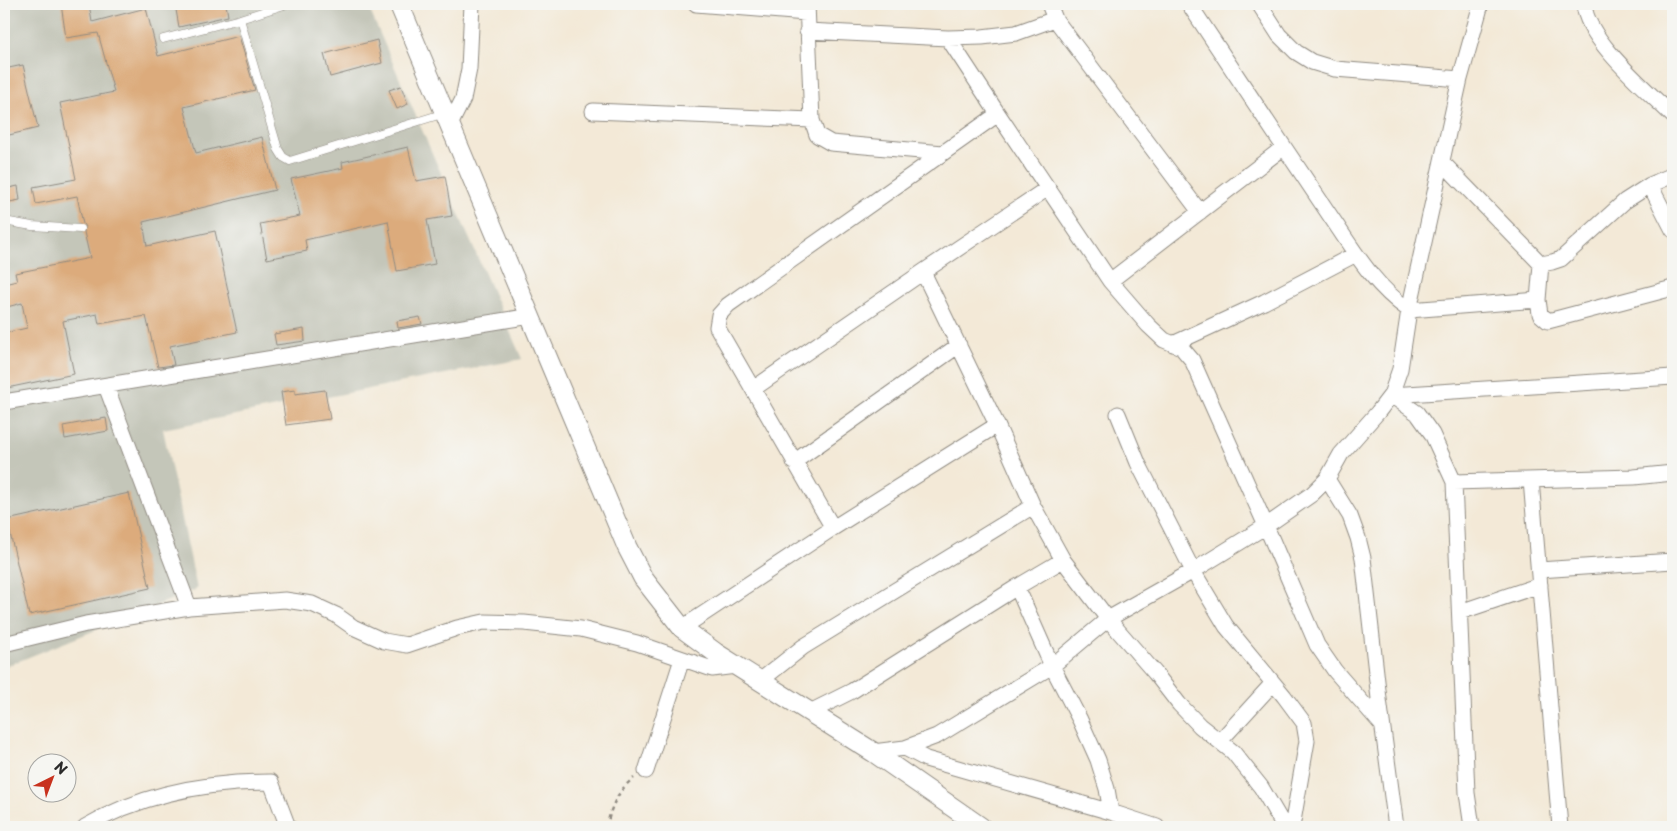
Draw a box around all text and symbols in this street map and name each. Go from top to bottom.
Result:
north arrow [28,754,78,804]
text: N [50,756,72,779]

